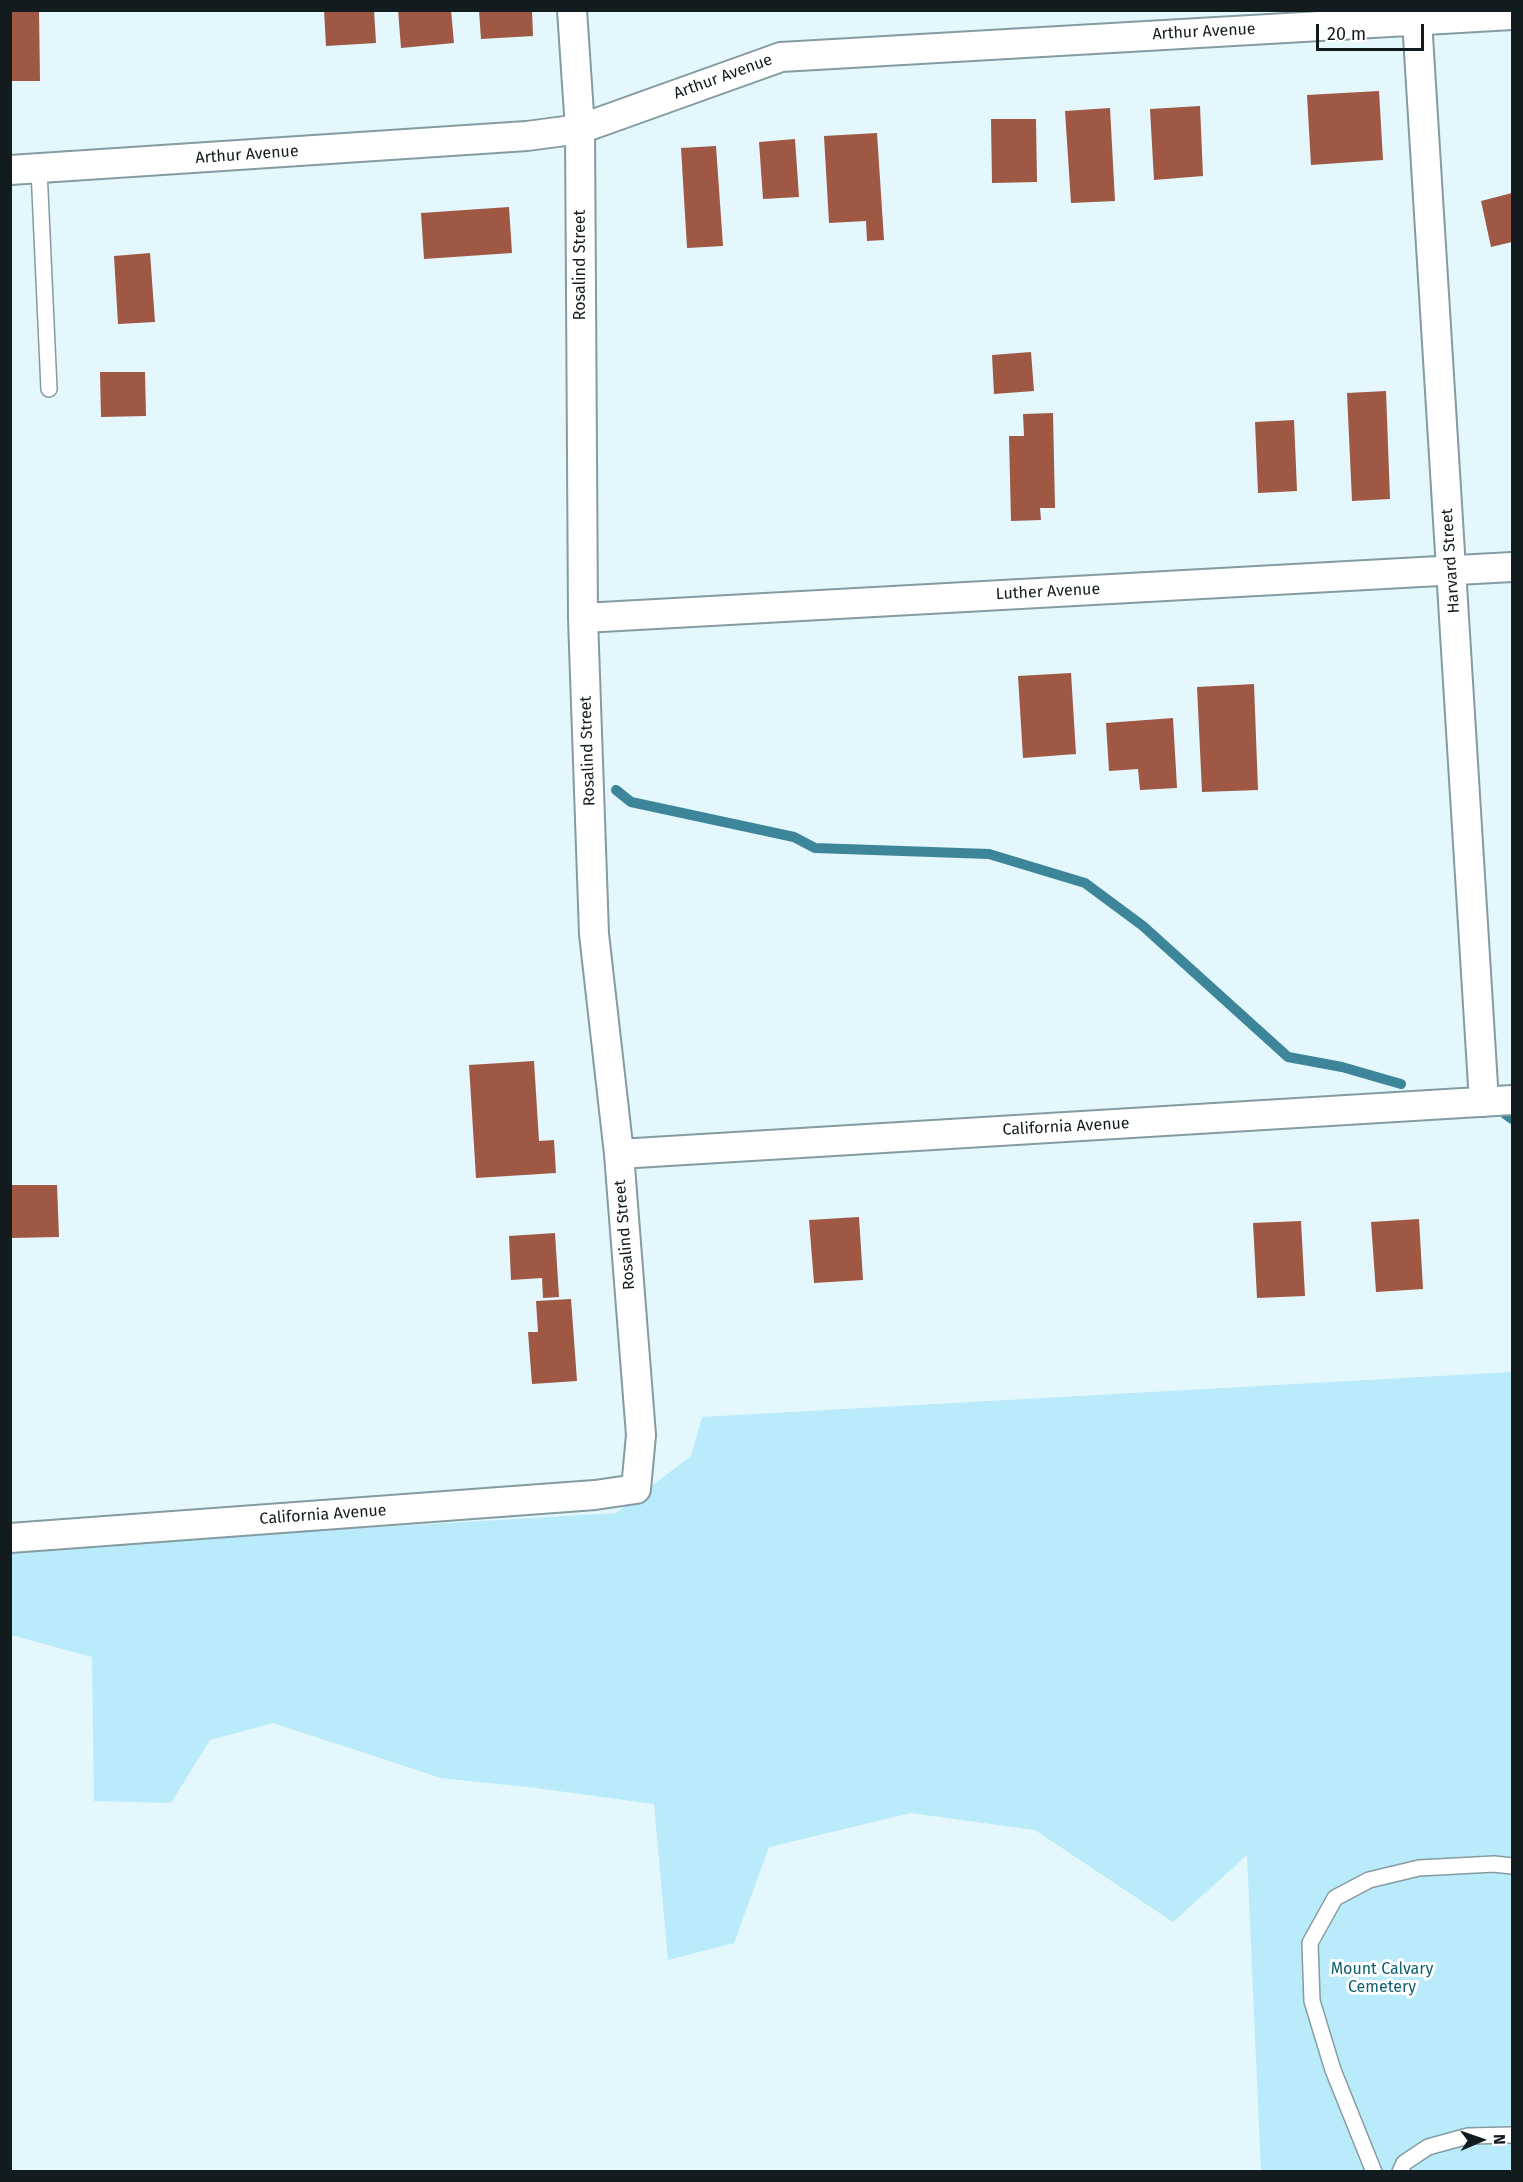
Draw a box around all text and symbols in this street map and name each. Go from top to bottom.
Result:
scale bar [1319,12,1427,50]
street label: Arthur Avenue [1152,20,1256,44]
text: 20 m [1327,23,1366,45]
street label: Arthur Avenue [671,50,775,104]
street label: Arthur Avenue [195,142,299,168]
street label: Rosalind Street [571,210,591,320]
street label: Harvard Street [1438,508,1464,614]
street label: Luther Avenue [995,580,1101,604]
street label: Rosalind Street [576,695,600,807]
street label: California Avenue [1002,1114,1130,1140]
street label: Rosalind Street [611,1179,639,1291]
street label: California Avenue [259,1501,387,1529]
park label: Mount Calvary Cemetery [1331,1960,1433,1998]
north arrow [1451,2110,1511,2170]
text: N [1490,2134,1509,2145]

